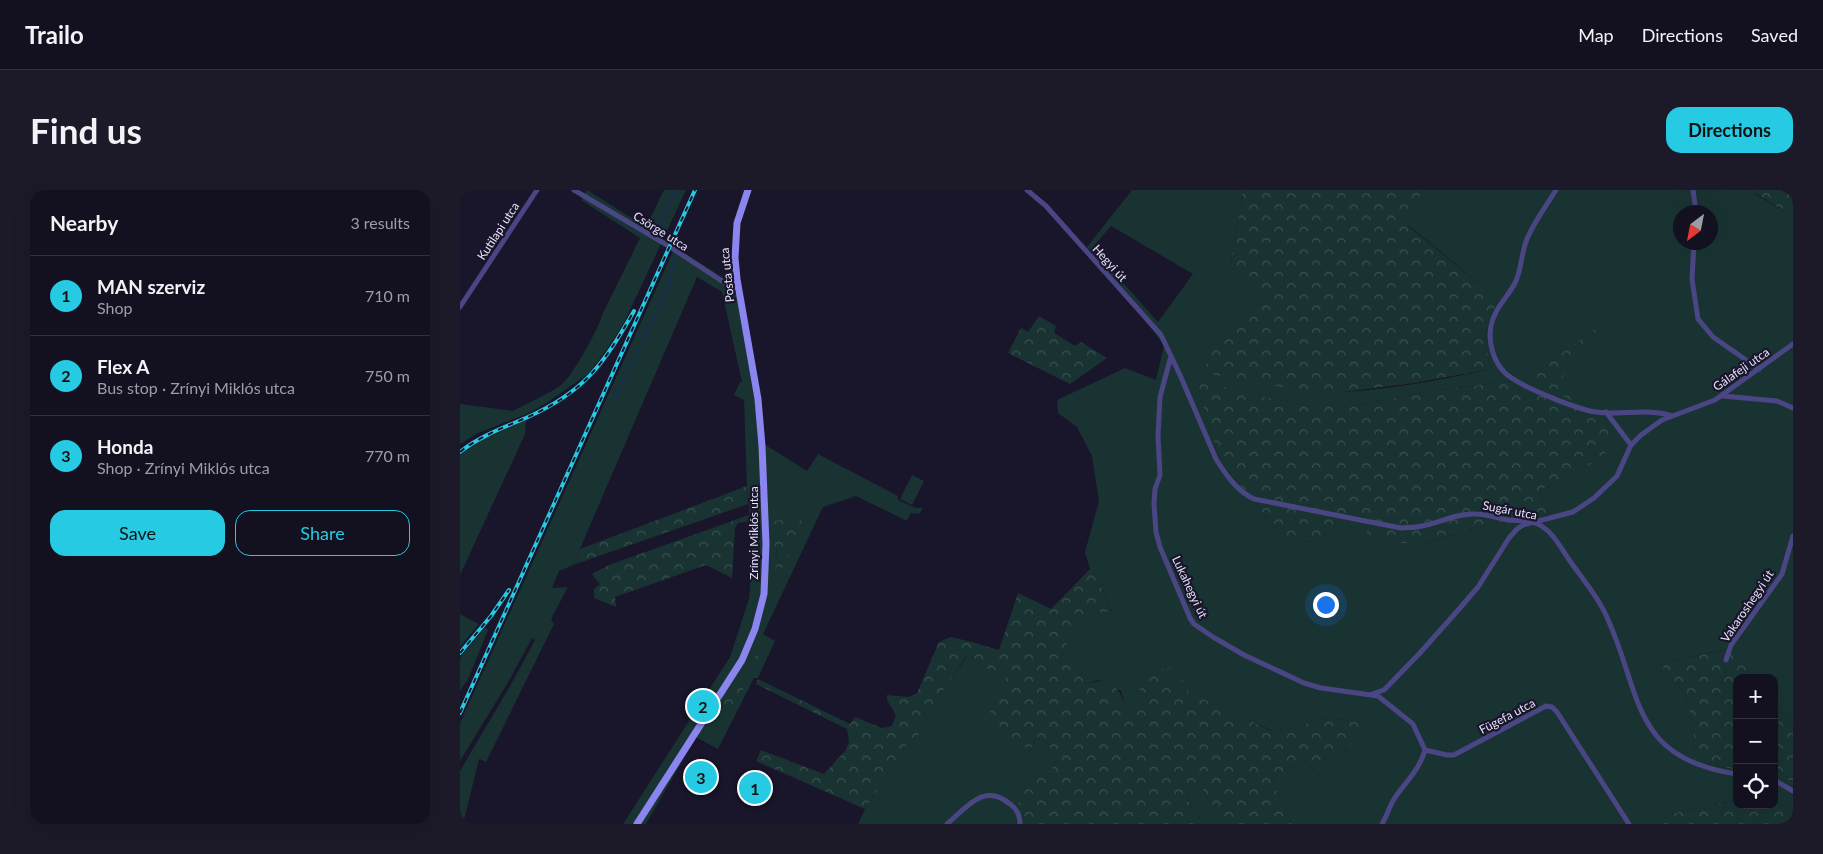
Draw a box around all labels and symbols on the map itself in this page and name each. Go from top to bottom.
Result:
street label: Kutilapi utca [474,199,522,263]
north arrow [1673,205,1718,250]
street label: Csörge utca [631,208,691,254]
street label: Hegyi út [1089,241,1131,285]
street label: Posta utca [717,247,737,303]
street label: Gálafeji utca [1710,344,1772,394]
street label: Zrínyi Miklós utca [746,486,761,580]
street label: Sugár utca [1482,497,1539,523]
street label: Lukahegyi út [1169,553,1211,621]
street label: Vakaroshegyi út [1717,566,1777,645]
your location [1313,592,1339,618]
pin: 2 [687,687,719,725]
street label: Fügefa utca [1476,695,1538,737]
pin: 3 [685,758,717,796]
pin: 1 [739,769,771,807]

